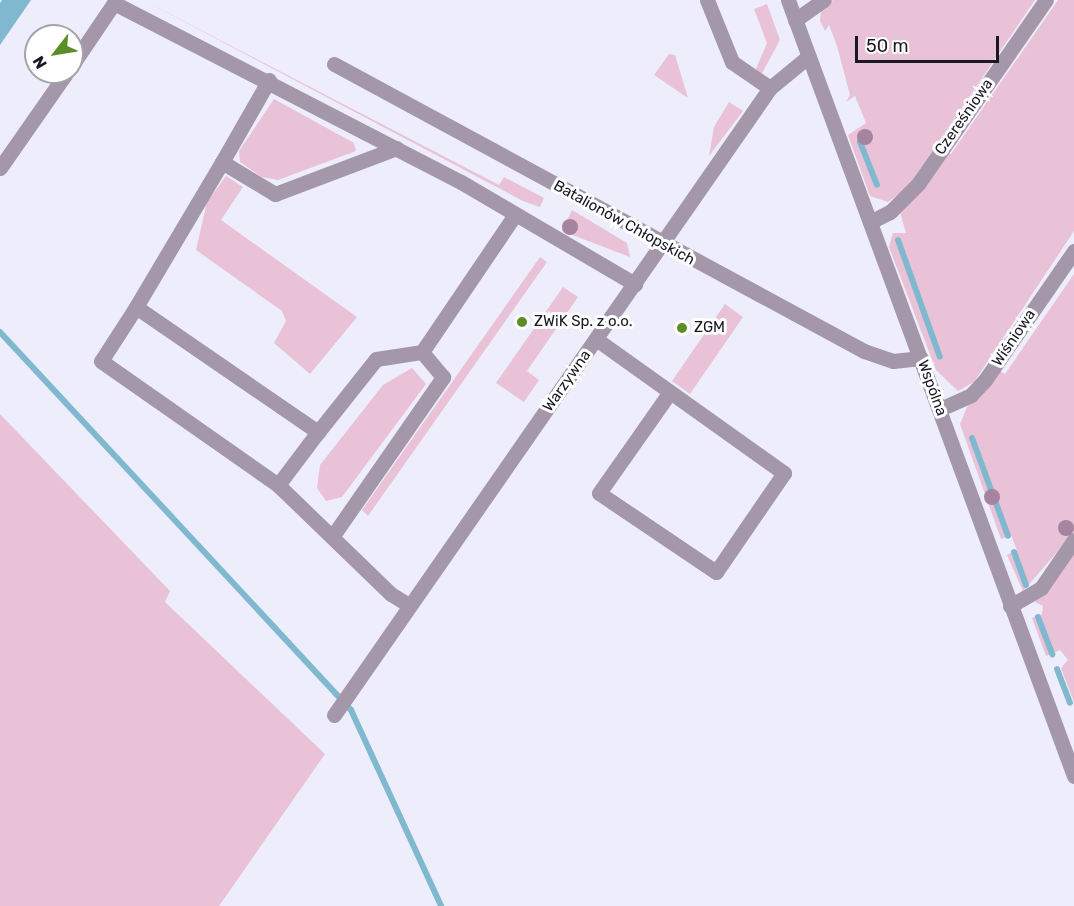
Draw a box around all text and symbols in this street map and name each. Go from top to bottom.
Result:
north arrow [24,24,84,84]
scale bar [858,24,1002,62]
text: 50 m [866,35,909,57]
text: N [29,53,51,72]
street label: Czereśniowa [931,75,997,159]
street label: Batalionów Chłopskich [550,177,698,269]
street label: Wiśniowa [989,306,1039,370]
place label: ZWiK Sp. z o.o. [534,313,633,331]
marker: ZWiK Sp. z o.o. [515,315,529,329]
place label: ZGM [694,319,725,337]
marker: ZGM [675,321,689,335]
street label: Warzywna [539,347,595,415]
street label: Wspólna [914,358,950,418]

